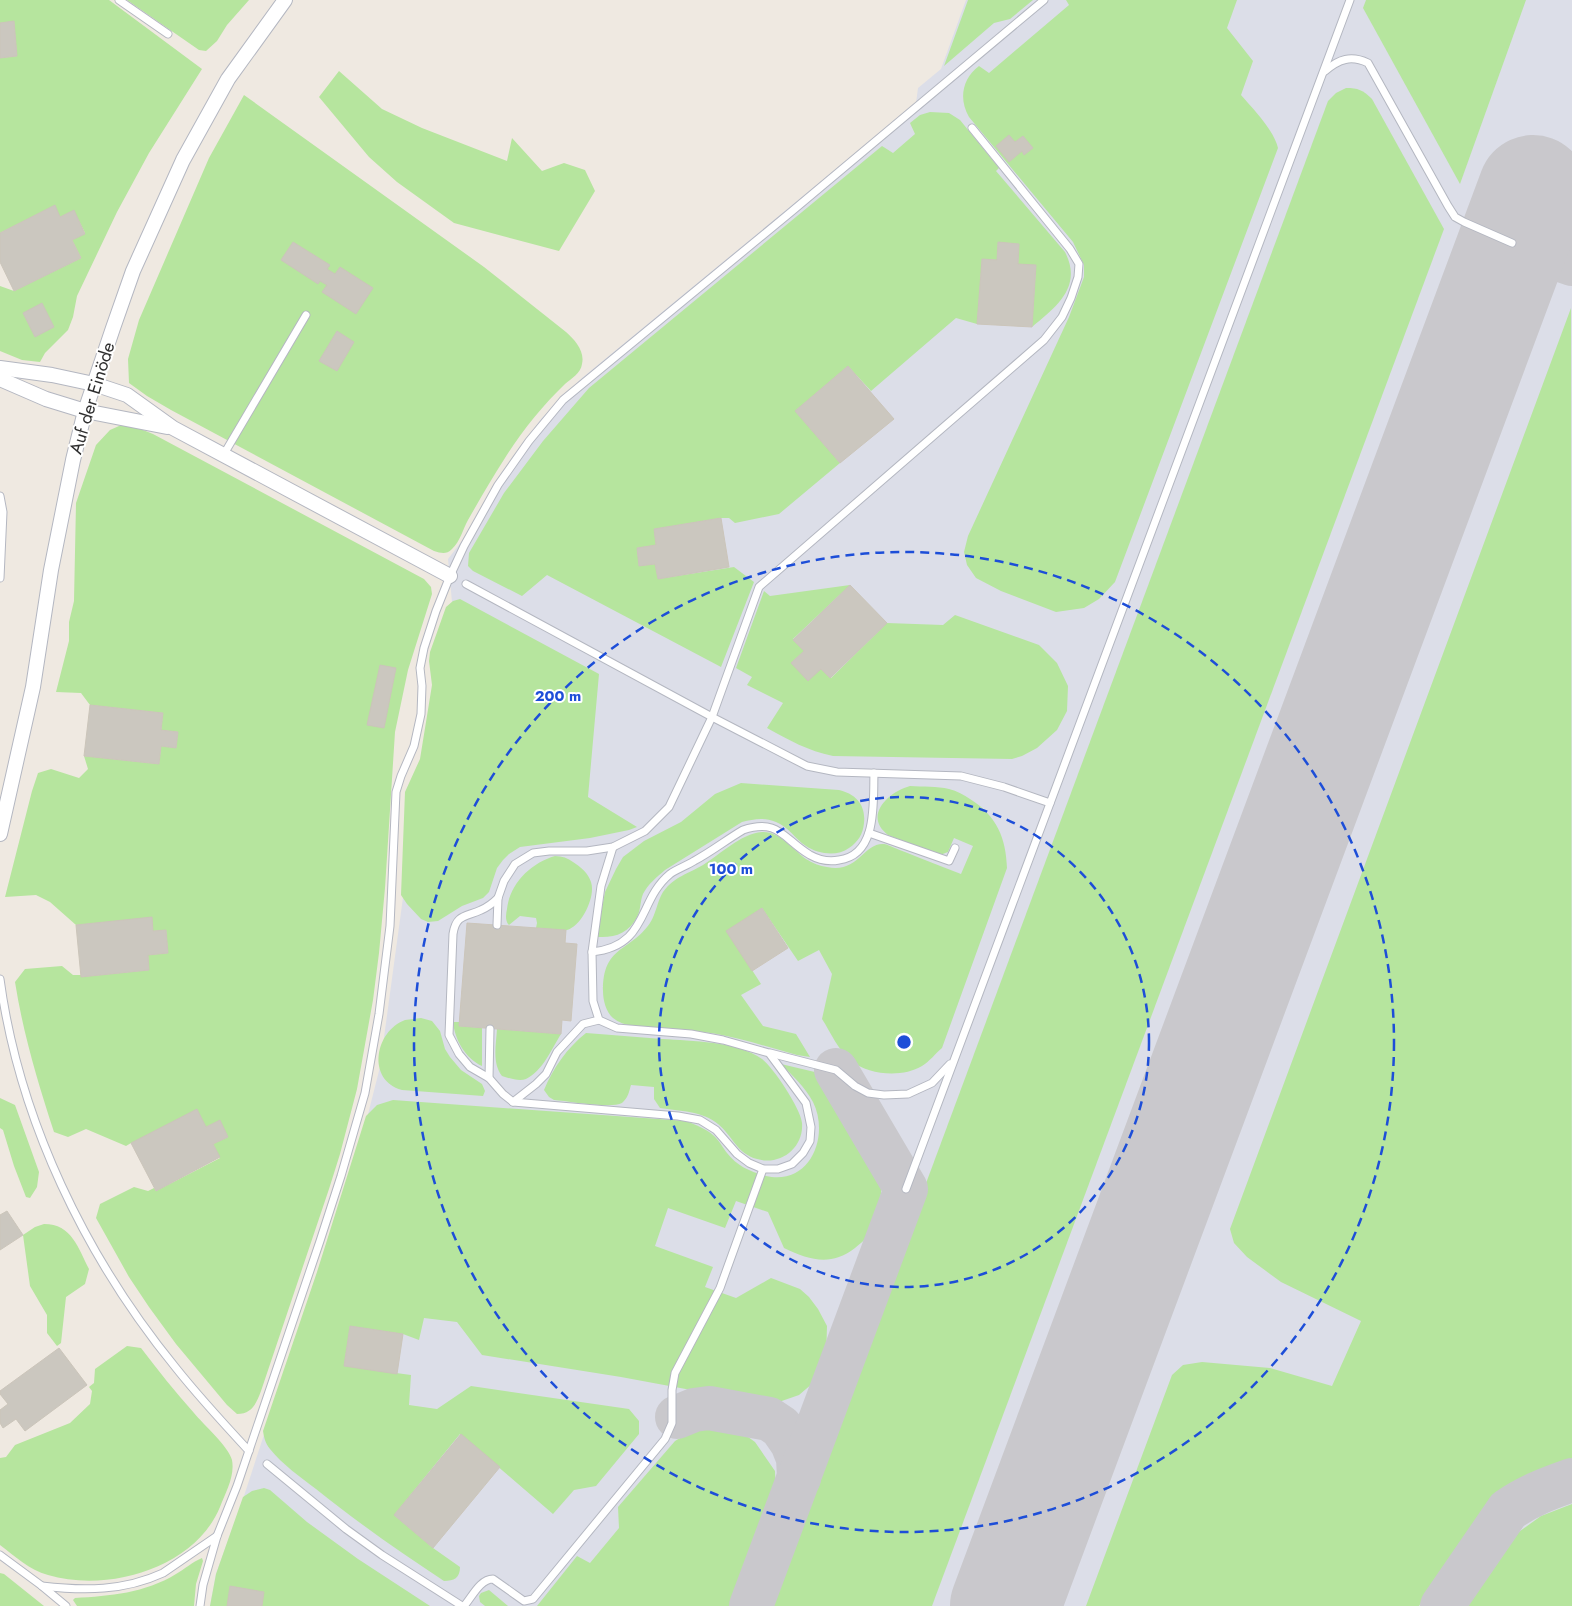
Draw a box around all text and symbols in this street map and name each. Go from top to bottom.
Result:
street label: Auf der Einöde [63,339,121,457]
text: 200 m [535,685,581,707]
text: 100 m [709,858,753,880]
centre of rings [895,1033,913,1051]

